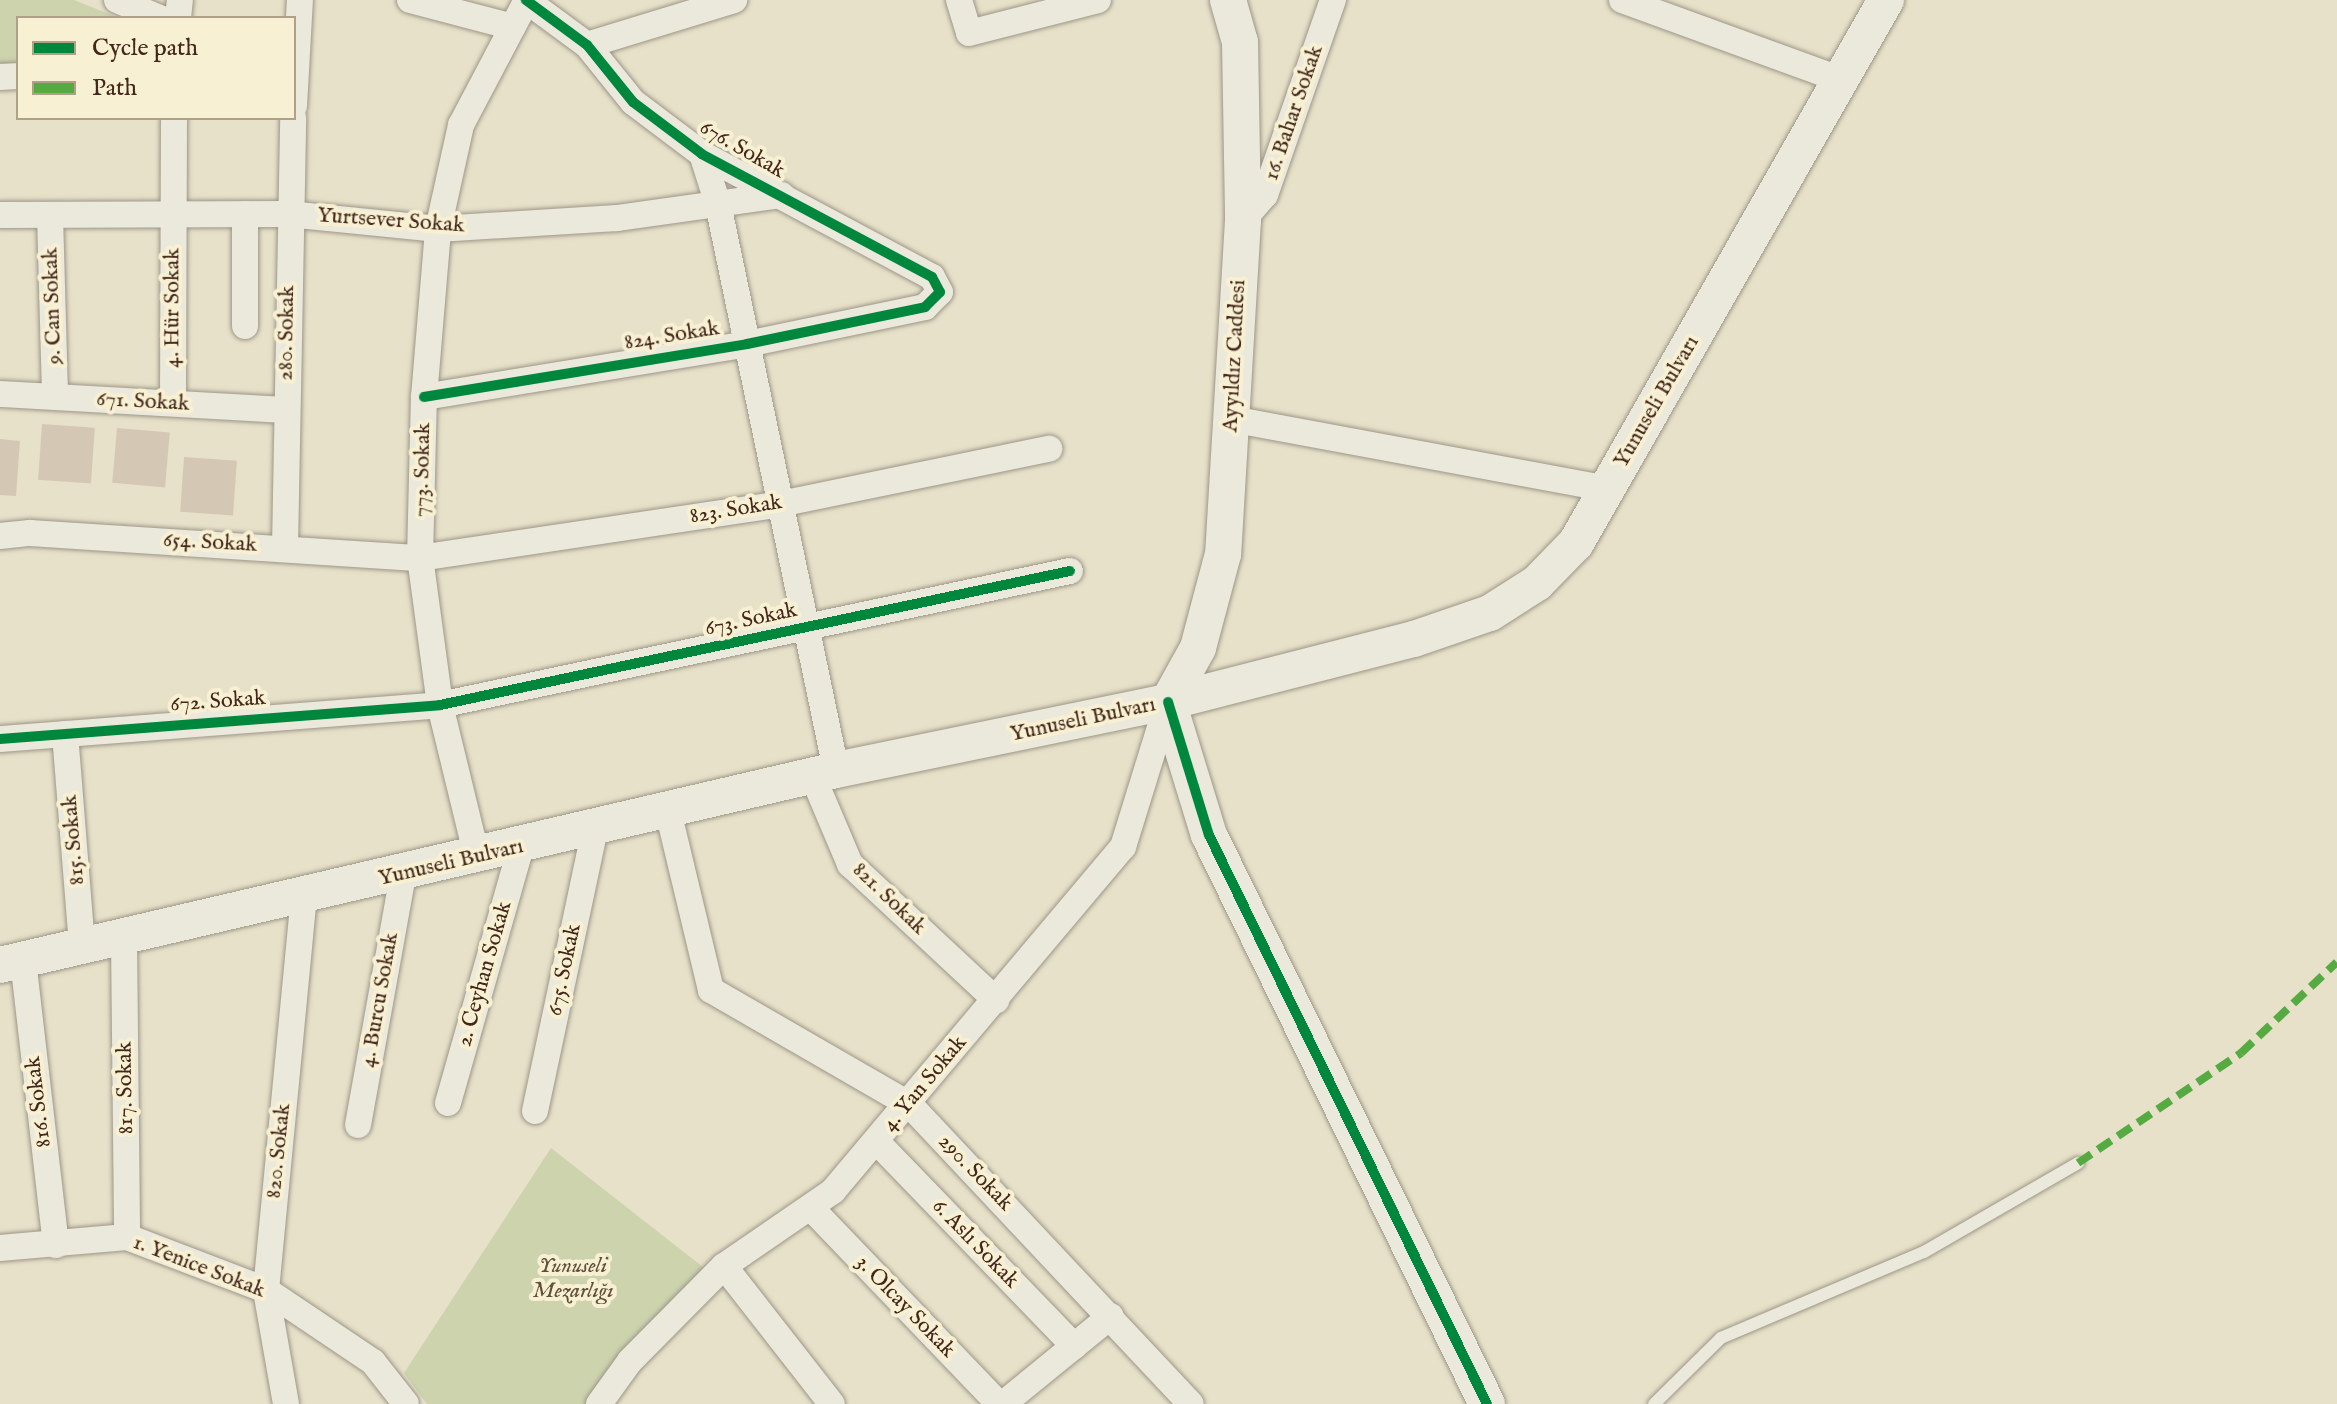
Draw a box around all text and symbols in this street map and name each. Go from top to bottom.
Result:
legend [16,16,296,120]
text: Cycle path [92,33,198,64]
street label: 16. Bahar Sokak [1259,42,1329,184]
text: Path [92,73,137,104]
street label: 676. Sokak [694,115,790,185]
street label: Yurtsever Sokak [316,203,466,239]
street label: 9. Can Sokak [38,247,68,365]
street label: 4. Hür Sokak [160,248,186,368]
street label: Ayyıldız Caddesi [1218,279,1252,433]
street label: 280. Sokak [273,285,301,381]
street label: 824. Sokak [623,315,721,357]
street label: Yunuseli Bulvarı [1609,331,1705,473]
street label: 671. Sokak [96,386,190,418]
street label: 773. Sokak [409,423,437,517]
street label: 823. Sokak [688,490,784,530]
street label: 654. Sokak [162,527,258,559]
street label: 673. Sokak [703,597,799,643]
street label: 672. Sokak [169,686,267,718]
street label: Yunuseli Bulvarı [1008,692,1158,748]
street label: 815. Sokak [57,794,91,886]
street label: Yunuseli Bulvarı [376,834,526,892]
street label: 821. Sokak [846,857,932,941]
street label: 2. Ceyhan Sokak [452,898,518,1050]
street label: 675. Sokak [542,922,588,1018]
street label: 4. Burcu Sokak [355,930,405,1070]
street label: 4. Yan Sokak [877,1031,973,1137]
street label: 817. Sokak [112,1041,140,1135]
street label: 816. Sokak [20,1055,58,1149]
street label: 820. Sokak [261,1102,297,1200]
street label: 290. Sokak [932,1129,1018,1217]
street label: 6. Aslı Sokak [926,1194,1024,1294]
street label: 1. Yenice Sokak [129,1230,269,1304]
street label: 3. Olcay Sokak [850,1250,960,1364]
park label: Yunuseli Mezarlığı [533,1253,613,1304]

